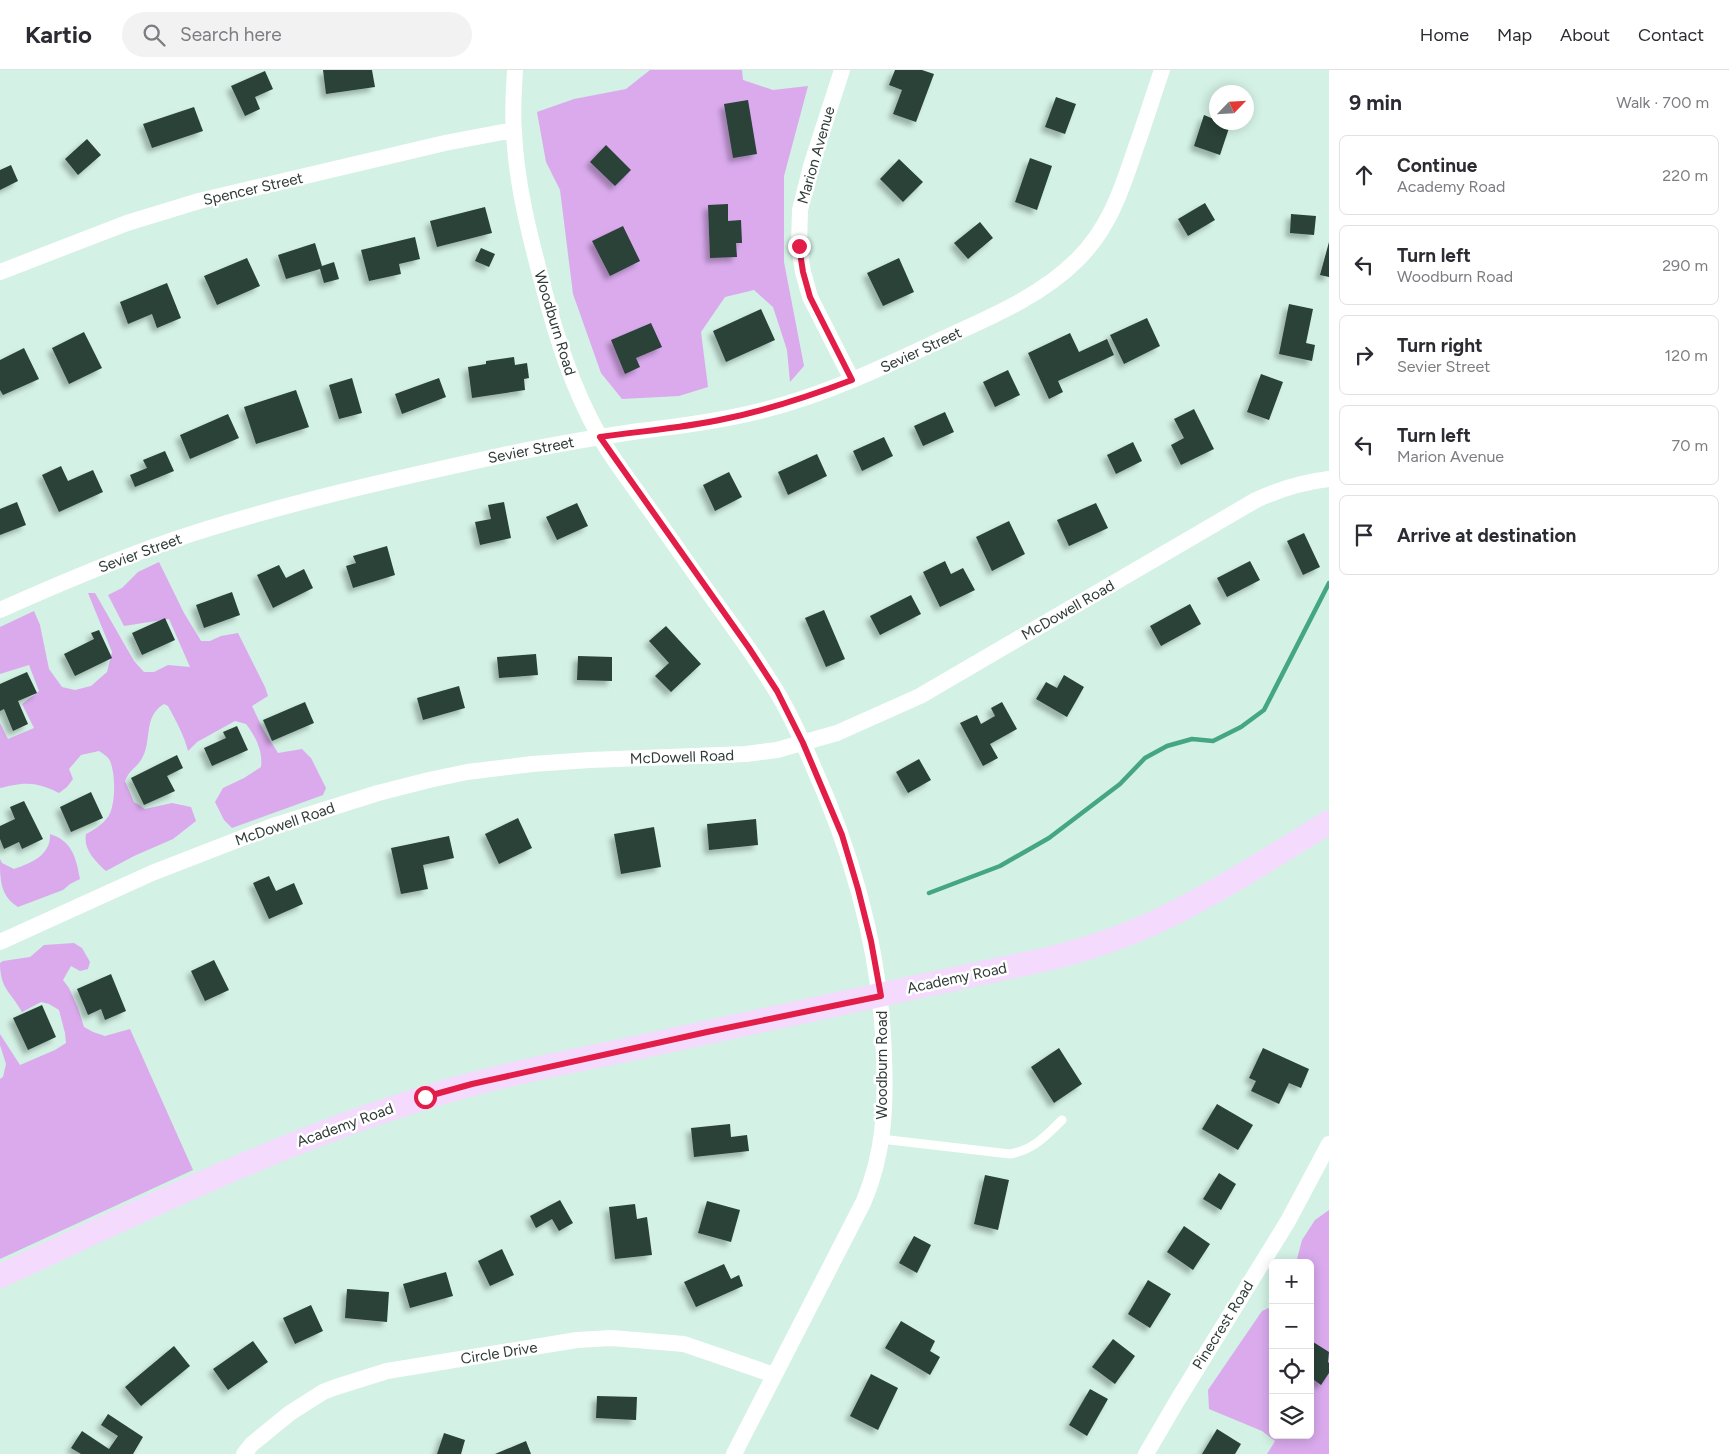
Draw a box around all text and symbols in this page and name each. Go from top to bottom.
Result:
search box [122,12,472,57]
text: Kartio [25,20,92,49]
icon: search [140,21,168,49]
text: Search here [180,23,282,46]
text: Home [1420,24,1469,46]
text: Map [1497,24,1532,46]
text: About [1560,24,1610,46]
text: Contact [1638,24,1704,46]
north arrow [1209,85,1254,130]
text: 9 min [1349,90,1402,115]
text: Walk · 700 m [1616,93,1709,112]
street label: Marion Avenue [794,104,838,206]
text: Continue [1397,154,1477,177]
icon: ahead [1350,161,1378,189]
text: 220 m [1662,166,1708,185]
street label: Spencer Street [201,169,305,209]
text: Academy Road [1397,177,1505,196]
route end [788,235,811,258]
text: Turn left [1397,244,1471,267]
icon: left [1350,251,1378,279]
text: 290 m [1662,256,1708,275]
text: Woodburn Road [1397,267,1513,286]
street label: Woodburn Road [530,268,580,378]
street label: Sevier Street [878,323,965,377]
text: Turn right [1397,334,1483,357]
icon: right [1350,341,1378,369]
text: 120 m [1665,346,1708,365]
text: Sevier Street [1397,357,1490,376]
text: Turn left [1397,424,1471,447]
icon: left [1350,431,1378,459]
street label: Sevier Street [486,433,576,467]
text: 70 m [1672,436,1708,455]
text: Marion Avenue [1397,447,1504,466]
icon: arrive [1350,521,1378,549]
text: Arrive at destination [1397,524,1576,547]
street label: Sevier Street [96,529,184,576]
street label: McDowell Road [1018,576,1118,644]
street label: McDowell Road [630,746,734,768]
street label: McDowell Road [233,799,337,849]
street label: Academy Road [905,959,1009,997]
street label: Woodburn Road [873,1011,891,1119]
route start [414,1086,437,1109]
street label: Academy Road [294,1099,396,1151]
map controls [1269,1259,1314,1439]
button: + [1269,1259,1314,1304]
street label: Pinecrest Road [1189,1277,1257,1373]
button: − [1269,1304,1314,1349]
street label: Circle Drive [459,1338,539,1368]
button: locate [1269,1349,1314,1394]
button: layers [1269,1394,1314,1439]

